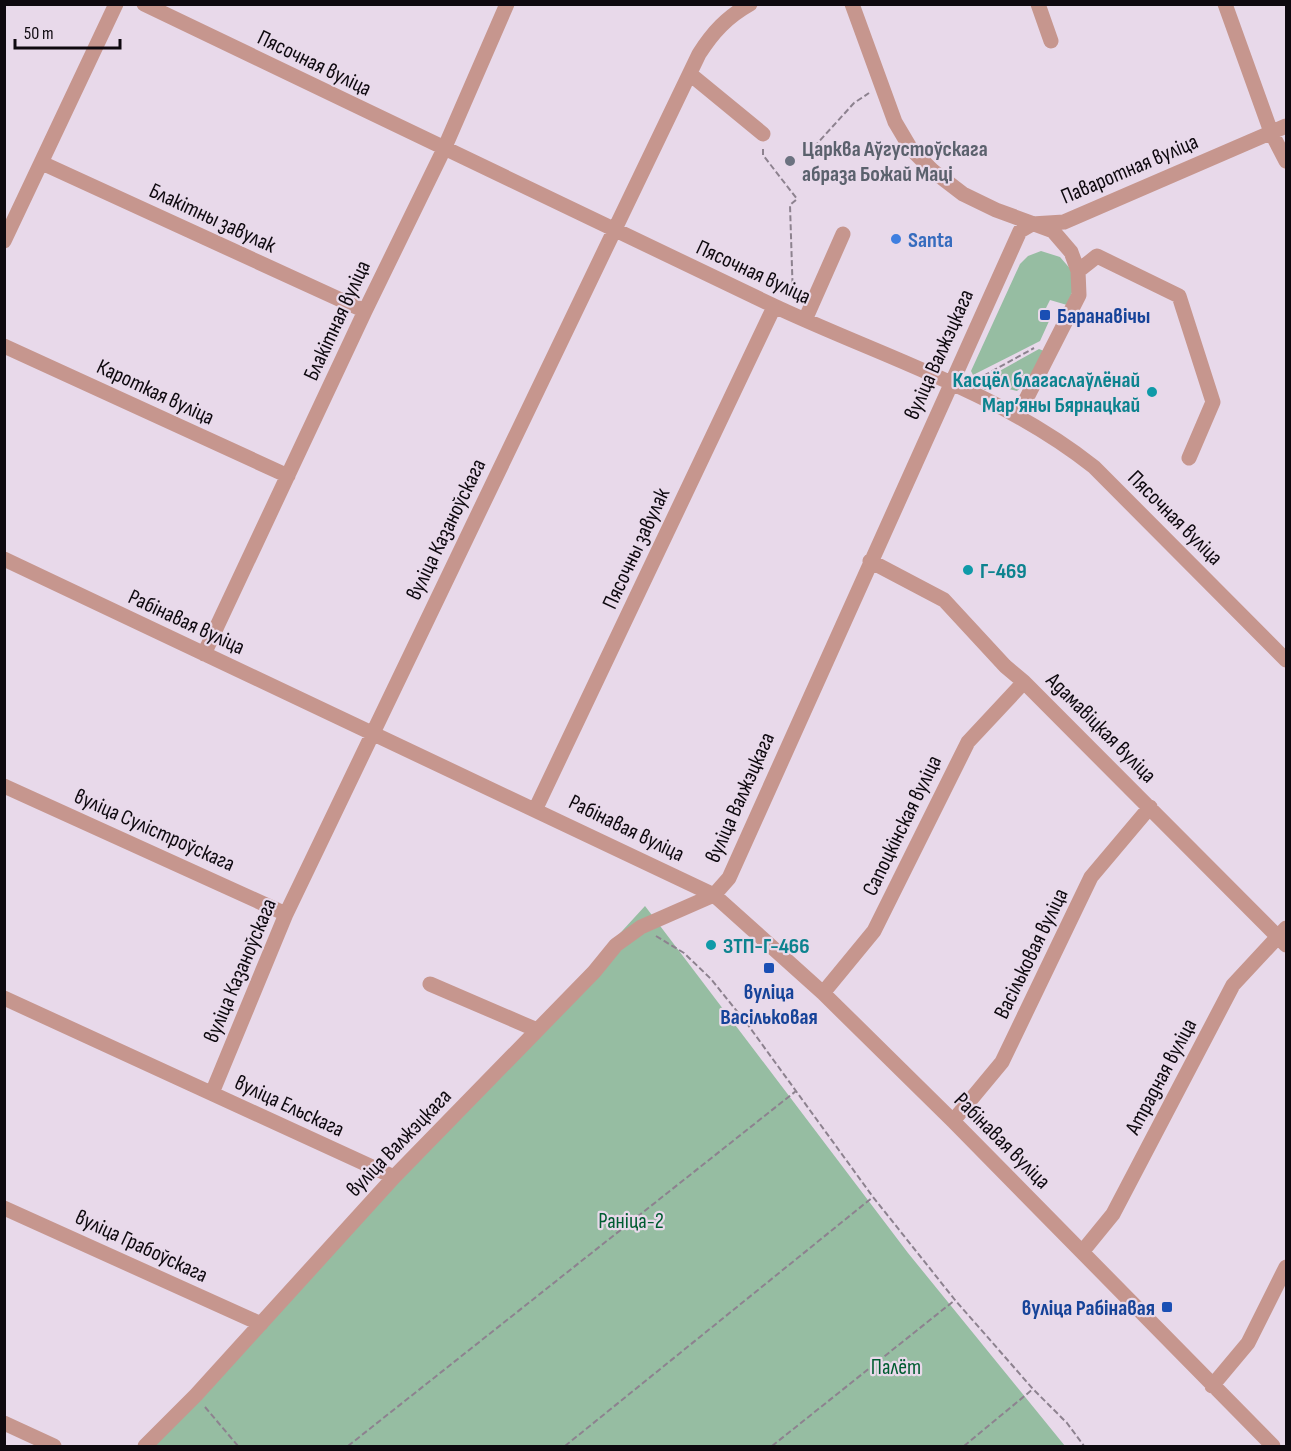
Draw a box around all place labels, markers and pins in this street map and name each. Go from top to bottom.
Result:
place label: Царква Аўгустоўскага абраза Божай Маці [802,136,988,188]
marker: Царква Аўгустоўскага абраза Божай Маці [783,154,797,168]
place label: Santa [908,227,953,254]
marker: Santa [889,232,903,246]
place label: Баранавічы [1057,303,1150,330]
marker: Баранавічы [1038,308,1052,322]
place label: Касцёл благаслаўлёнай Мар’яны Бярнацкай [953,367,1140,419]
marker: Касцёл благаслаўлёнай Мар’яны Бярнацкай [1145,385,1159,399]
place label: Г-469 [980,558,1027,585]
marker: Г-469 [961,563,975,577]
place label: ЗТП-Г-466 [723,933,810,960]
marker: ЗТП-Г-466 [704,938,718,952]
marker: вуліца Васільковая [762,961,776,975]
place label: вуліца Васільковая [720,979,818,1031]
place label: вуліца Рабінавая [1022,1295,1155,1322]
marker: вуліца Рабінавая [1160,1300,1174,1314]

